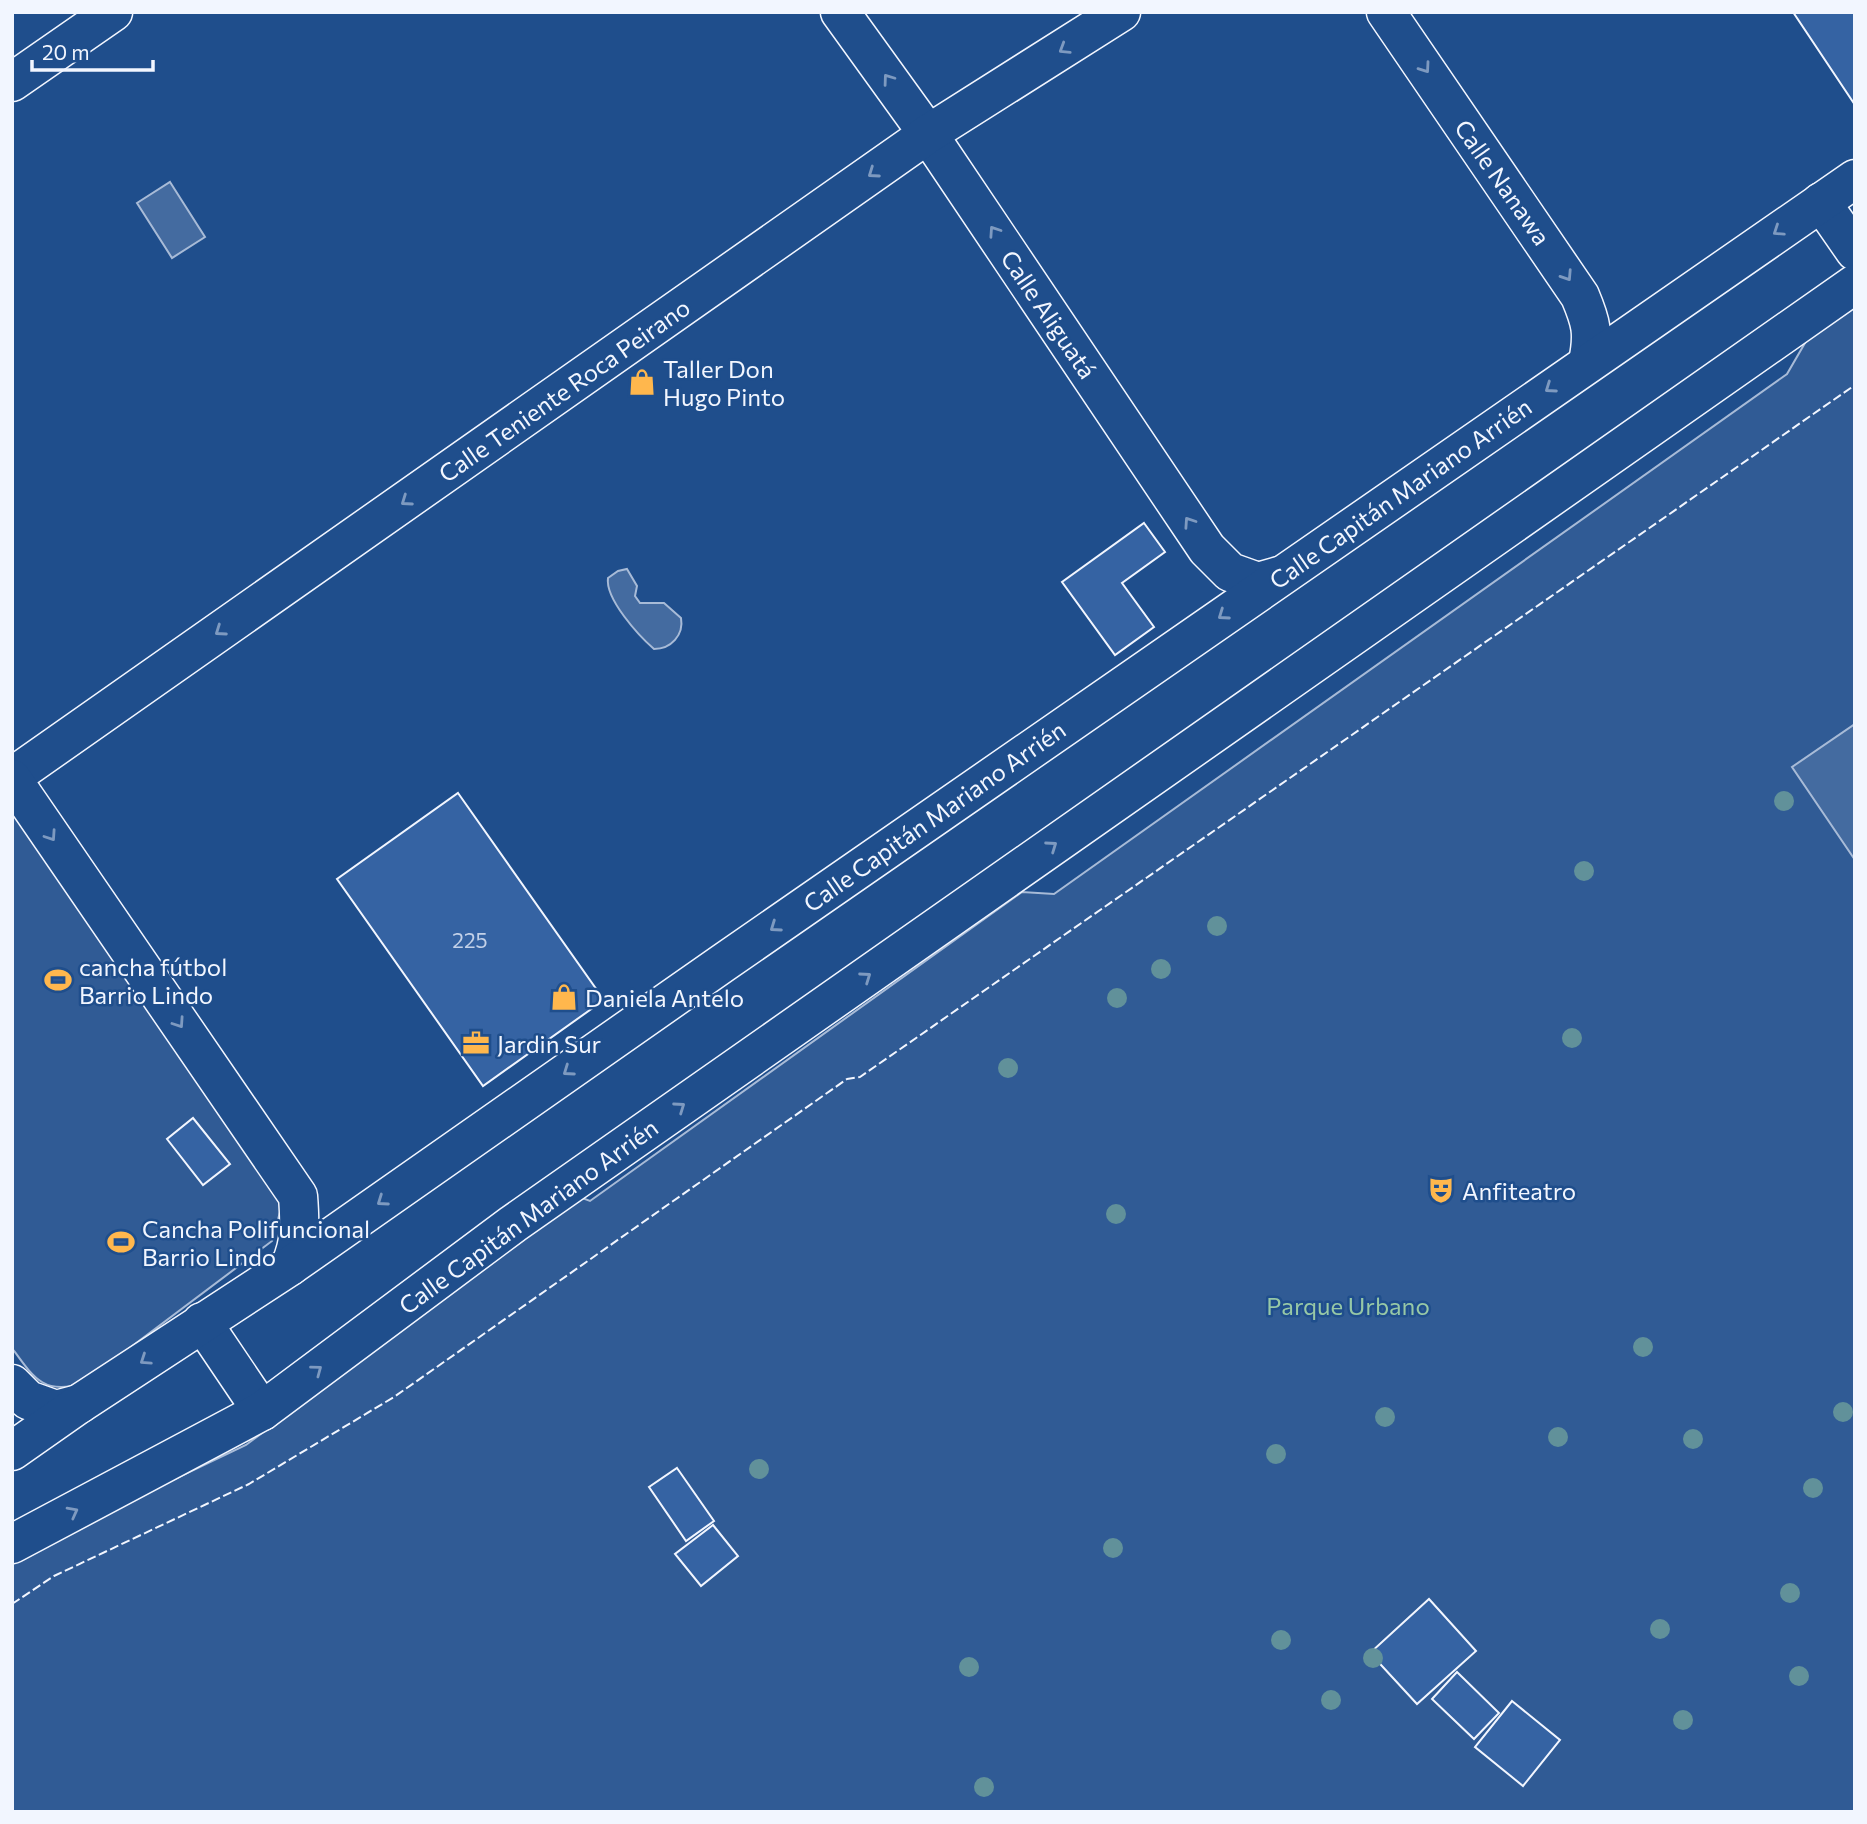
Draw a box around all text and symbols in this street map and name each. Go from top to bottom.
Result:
scale bar [32,28,152,72]
text: 20 m [42,39,90,64]
one-way arrow [1058,40,1071,53]
one-way arrow [1417,61,1430,74]
one-way arrow [884,74,897,87]
street label: Calle Nanawa [1449,114,1557,250]
one-way arrow [868,165,881,177]
one-way arrow [1773,223,1786,236]
one-way arrow [989,226,1002,239]
street label: Calle Aliguatá [995,244,1103,384]
one-way arrow [1559,269,1572,282]
street label: Calle Teniente Roca Peirano [433,292,695,488]
place label: Taller Don Hugo Pinto [663,354,785,411]
shop icon: Taller Don Hugo Pinto [627,367,657,397]
one-way arrow [1545,380,1558,393]
street label: Calle Capitán Mariano Arrién [1263,391,1537,595]
one-way arrow [401,493,414,505]
one-way arrow [1184,517,1197,530]
one-way arrow [1218,607,1231,619]
one-way arrow [215,623,228,635]
street label: Calle Capitán Mariano Arrién [797,714,1071,918]
one-way arrow [43,828,56,841]
one-way arrow [1044,842,1057,854]
one-way arrow [770,919,783,931]
house number: 225 [452,927,488,952]
place label: cancha fútbol Barrio Lindo [79,952,227,1009]
sports icon: cancha fútbol Barrio Lindo [43,965,73,995]
one-way arrow [858,973,871,985]
shop icon: Daniela Antelo [549,982,579,1012]
place label: Daniela Antelo [585,983,744,1012]
one-way arrow [171,1015,183,1028]
office icon: Jardin Sur [461,1028,491,1058]
place label: Jardin Sur [497,1029,602,1058]
one-way arrow [563,1063,576,1075]
one-way arrow [672,1102,685,1115]
street label: Calle Capitán Mariano Arrién [393,1112,663,1320]
theatre icon: Anfiteatro [1426,1175,1456,1205]
place label: Anfiteatro [1462,1176,1576,1205]
one-way arrow [377,1193,390,1205]
place label: Cancha Polifuncional Barrio Lindo [142,1214,370,1271]
sports icon: Cancha Polifuncional Barrio Lindo [106,1227,136,1257]
park label: Parque Urbano [1266,1291,1430,1320]
one-way arrow [140,1352,153,1364]
one-way arrow [309,1366,322,1379]
one-way arrow [65,1507,78,1521]

